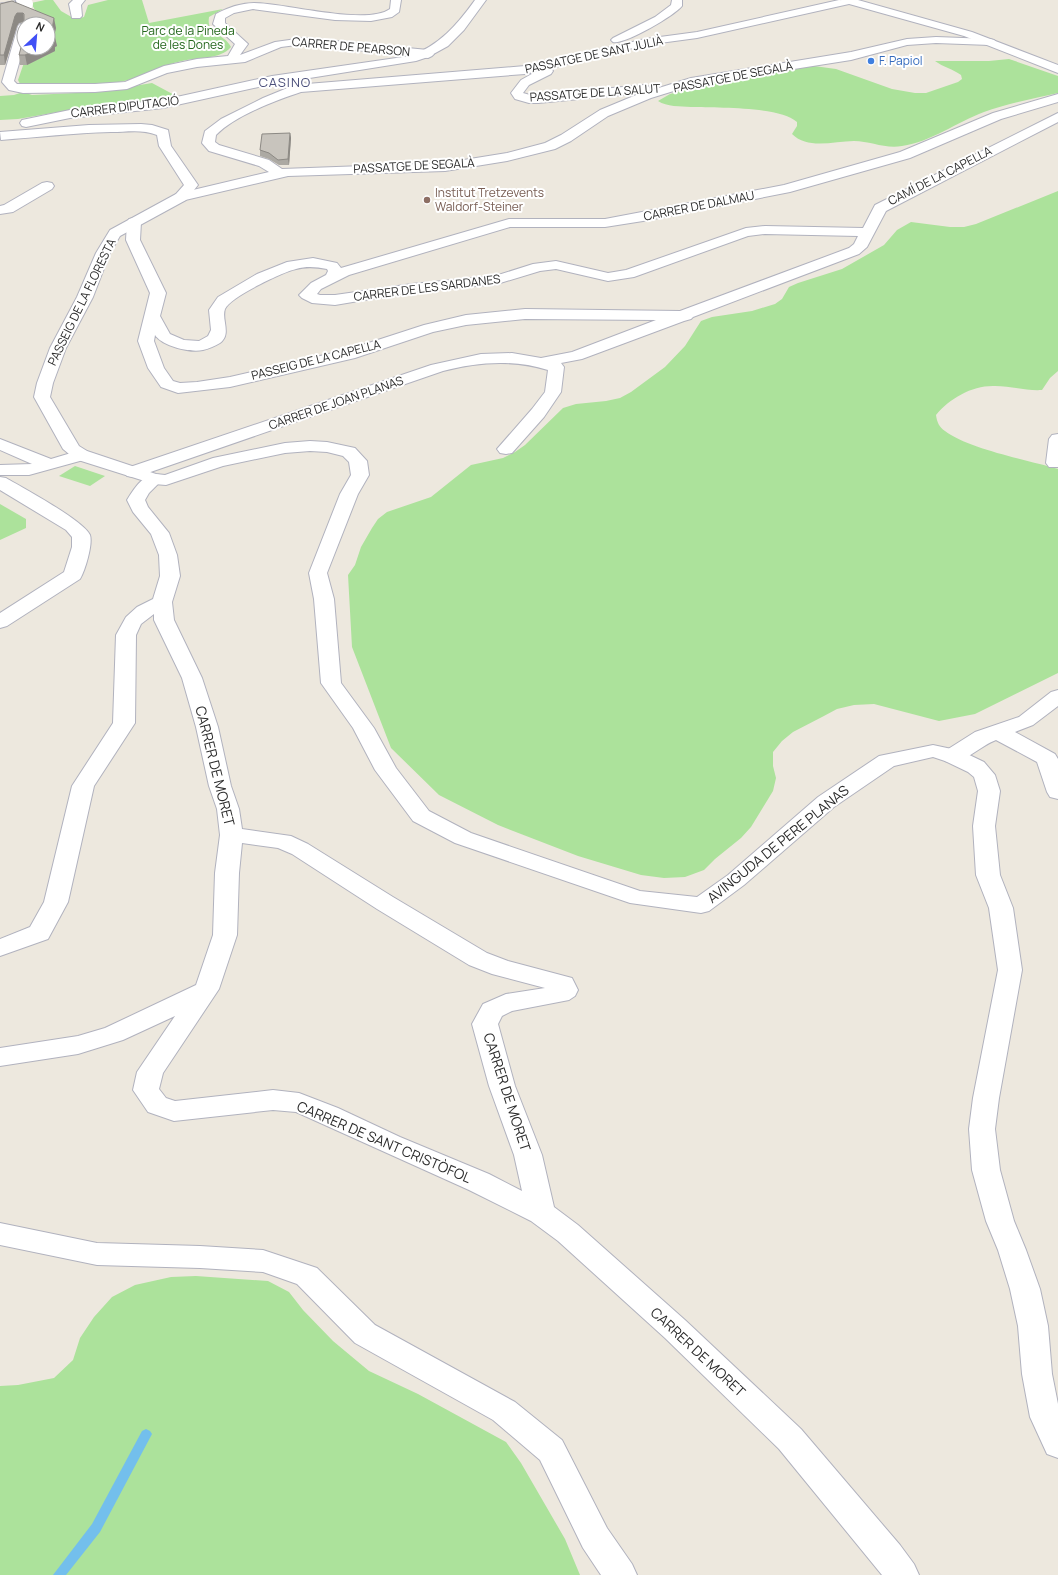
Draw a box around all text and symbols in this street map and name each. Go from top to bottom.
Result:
north arrow [16,16,56,56]
text: N [34,18,48,35]
park label: Parc de la Pineda de les Dones [141,22,235,53]
street label: PASSATGE DE SANT JULIÀ [523,31,665,77]
street label: CARRER DE PEARSON [291,33,411,60]
place label: F. Papiol [879,52,923,69]
marker: F. Papiol [866,56,876,66]
street label: PASSATGE DE SEGALÀ [672,57,795,96]
district label: CASINO [259,73,311,91]
street label: PASSATGE DE LA SALUT [529,79,662,106]
street label: CARRER DIPUTACIÓ [70,91,180,122]
street label: CAMÍ DE LA CAPELLA [885,142,995,209]
street label: PASSATGE DE SEGALÀ [353,154,475,177]
place label: Institut Tretzevents Waldorf-Steiner [435,184,544,215]
street label: CARRER DE DALMAU [642,186,756,225]
marker: Institut Tretzevents Waldorf-Steiner [422,195,432,205]
street label: PASSEIG DE LA FLORESTA [43,235,120,368]
street label: CARRER DE LES SARDANES [353,270,501,305]
street label: PASSEIG DE LA CAPELLA [249,335,383,384]
street label: CARRER DE JOAN PLANAS [266,371,405,434]
street label: CARRER DE MORET [191,704,240,829]
street label: AVINGUDA DE PERE PLANAS [703,780,853,907]
street label: CARRER DE MORET [479,1030,536,1154]
street label: CARRER DE SANT CRISTÒFOL [294,1096,474,1187]
street label: CARRER DE MORET [647,1303,750,1401]

